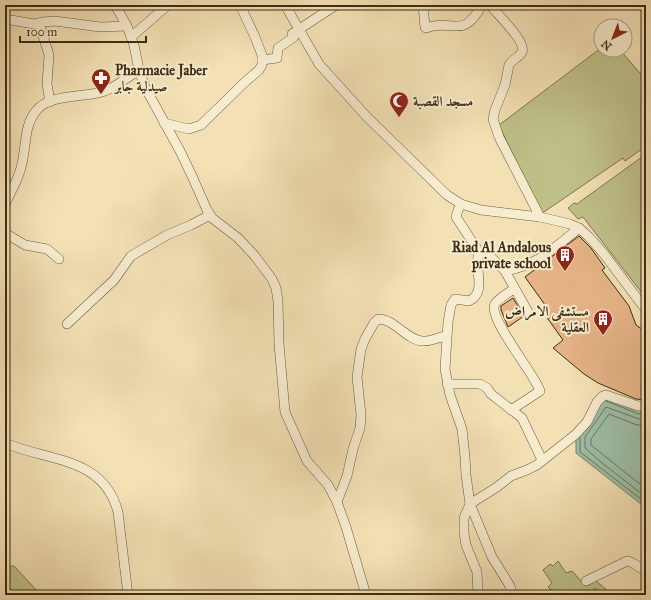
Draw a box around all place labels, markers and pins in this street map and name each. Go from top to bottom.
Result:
place label: Pharmacie Jaber صيدلية جابر [113,62,208,95]
pharmacy icon: Pharmacie Jaber صيدلية جابر [90,67,112,95]
mosque icon: مسجد القصبة [388,90,410,118]
place label: مسجد القصبة [413,93,473,110]
place label: Riad Al Andalous private school [452,239,552,273]
building icon: Riad Al Andalous private school [554,244,576,272]
place label: مستشفى الامراض العقلية [505,303,589,336]
building icon: مستشفى الامراض العقلية [592,308,614,336]

